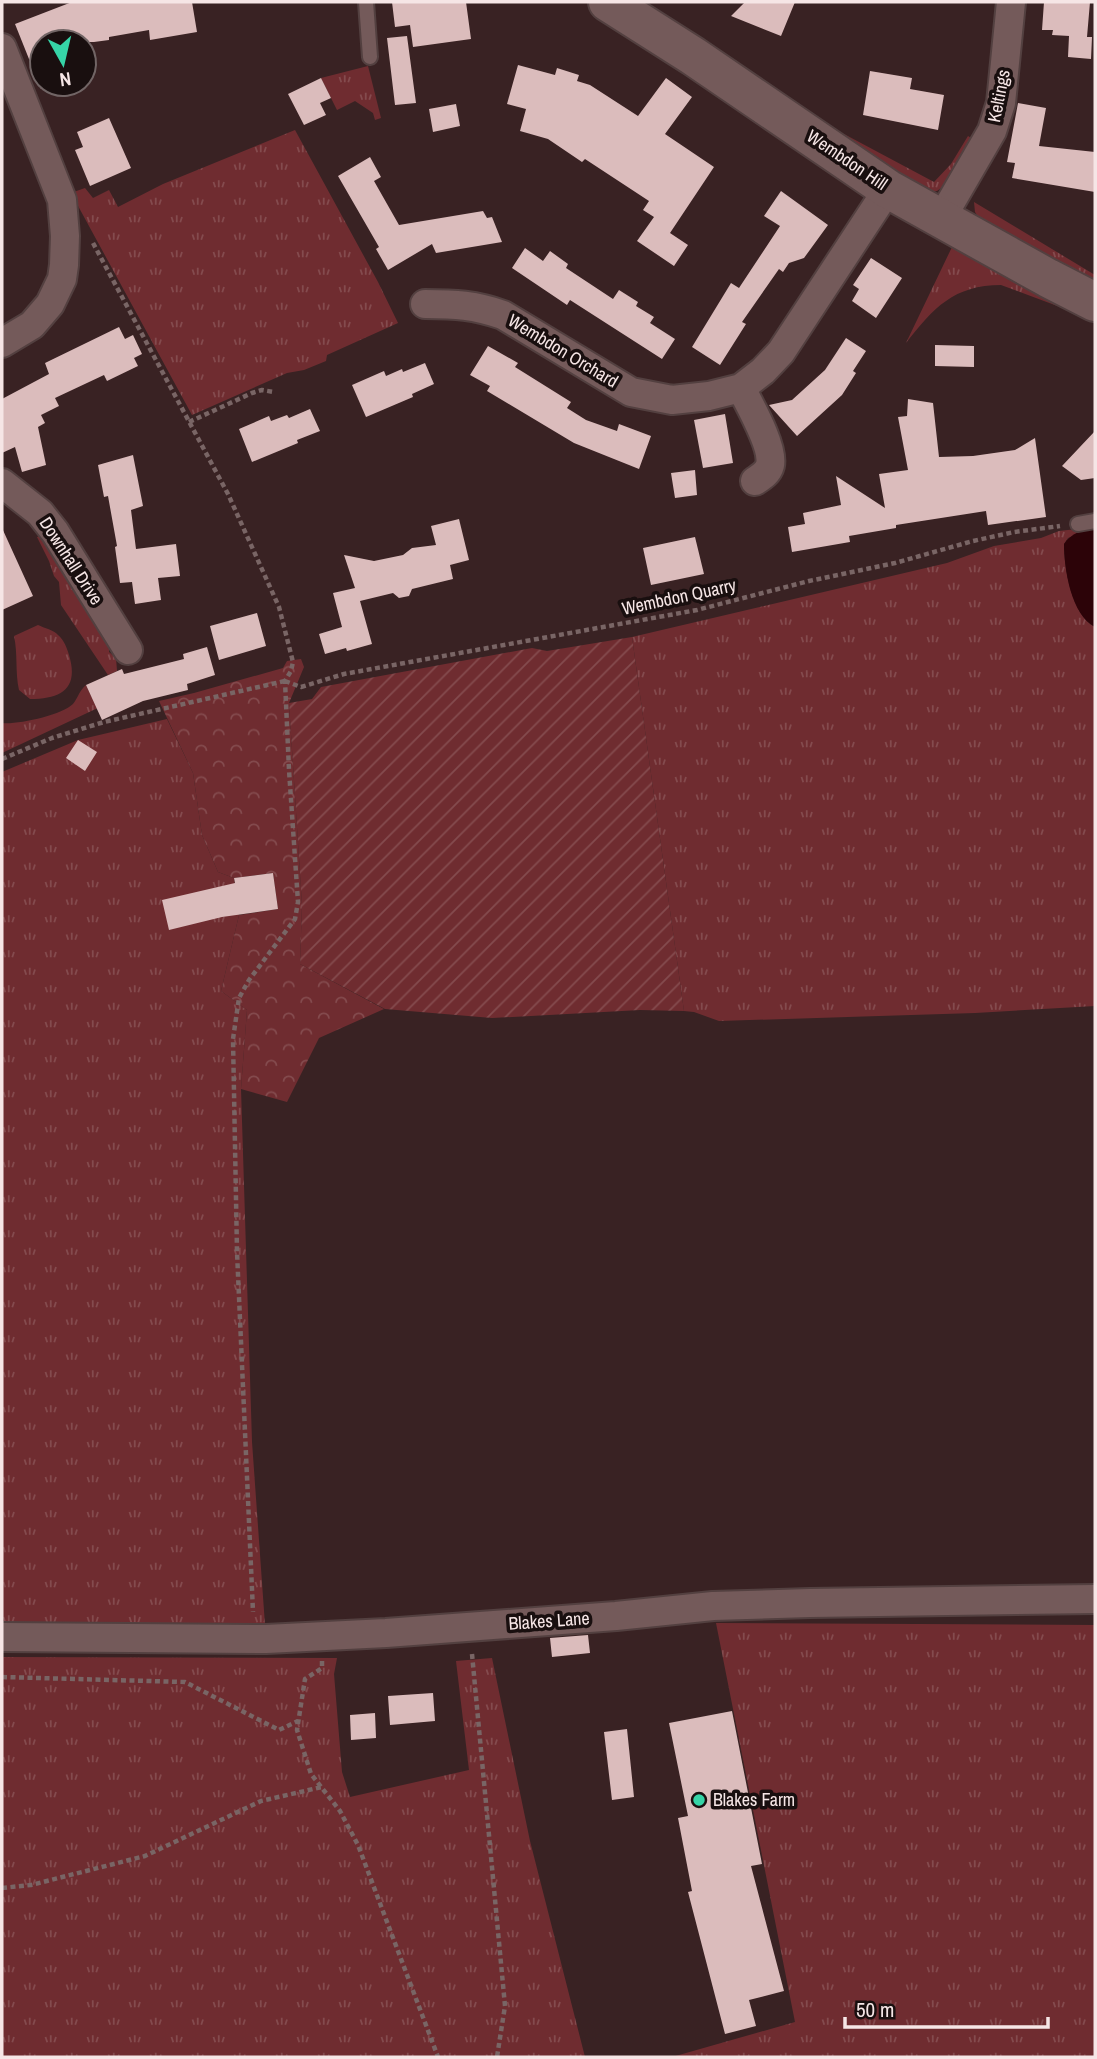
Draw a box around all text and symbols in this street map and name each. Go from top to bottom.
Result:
north arrow [28,28,98,98]
text: N [58,66,73,93]
street label: Keltings [981,67,1016,124]
street label: Wembdon Hill [802,123,893,196]
street label: Wembdon Orchard [503,308,623,393]
street label: Downhall Drive [34,512,109,609]
street label: Wembdon Quarry [619,572,739,621]
street label: Blakes Lane [508,1605,590,1636]
place label: Blakes Farm [713,1787,795,1812]
marker: Blakes Farm [691,1792,707,1808]
scale bar [845,1986,1048,2030]
text: 50 m [856,1995,894,2024]

